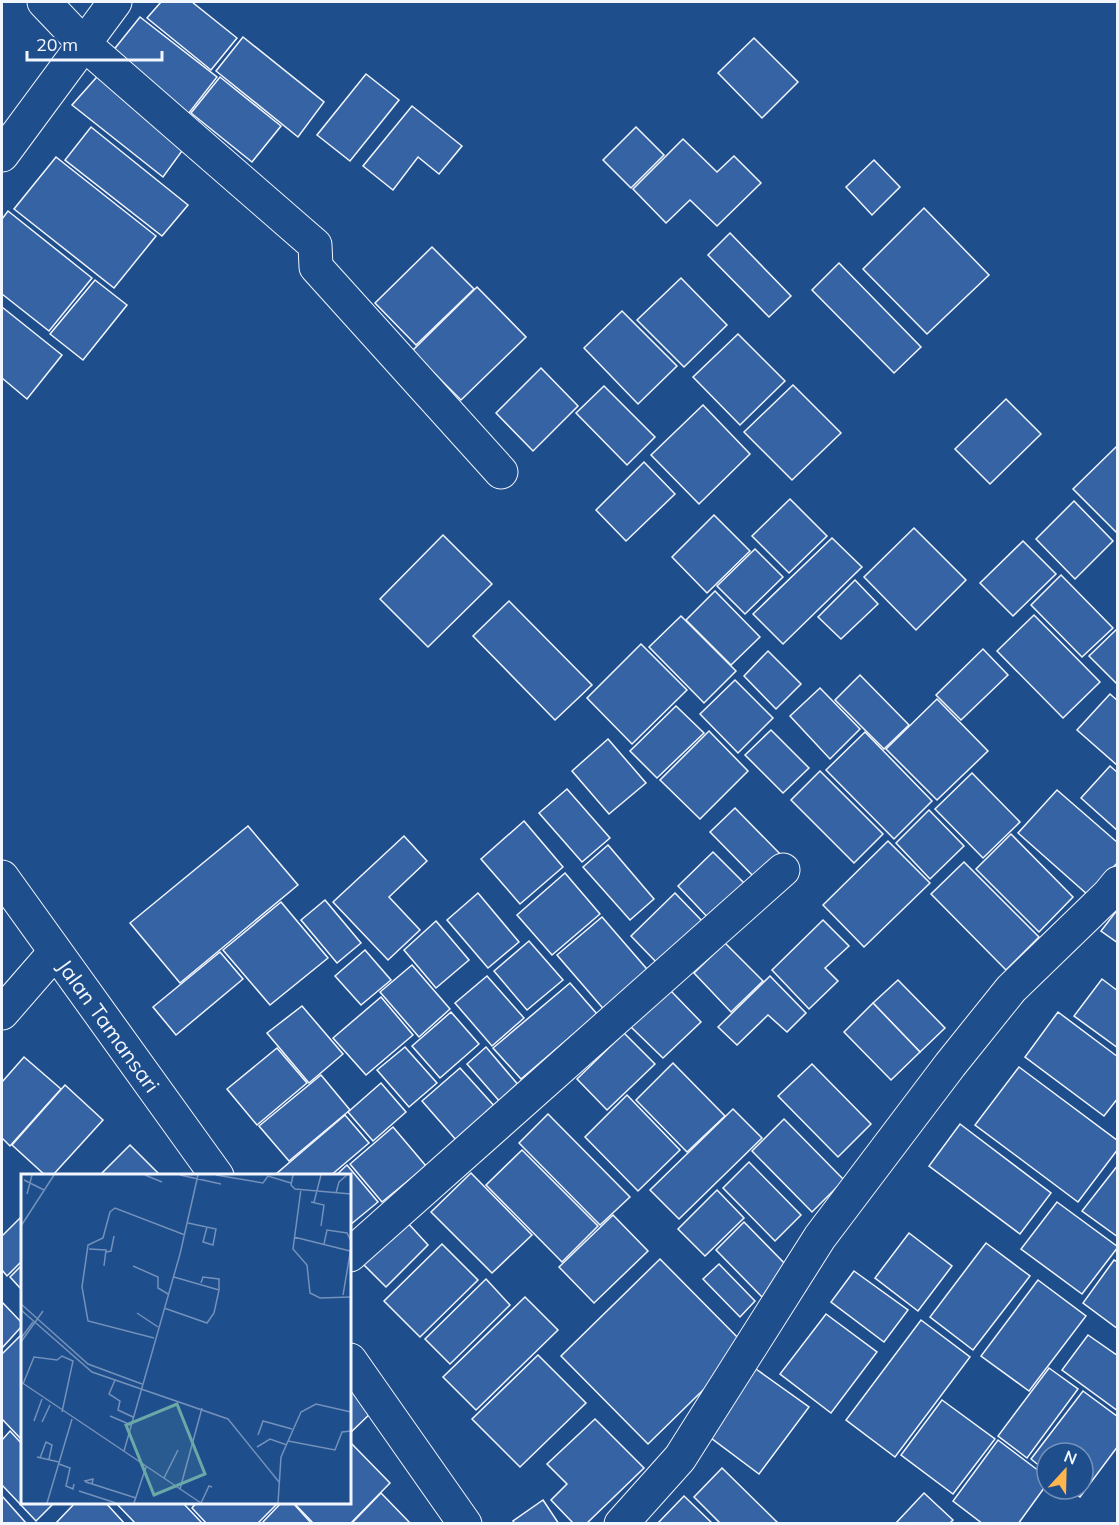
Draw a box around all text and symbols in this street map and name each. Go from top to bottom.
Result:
scale bar [27,24,162,62]
text: 20 m [36,33,78,56]
street label: Jalan Tamansari [52,954,165,1097]
inset map [21,1174,351,1504]
north arrow [1035,1441,1095,1501]
text: N [1061,1446,1080,1469]

